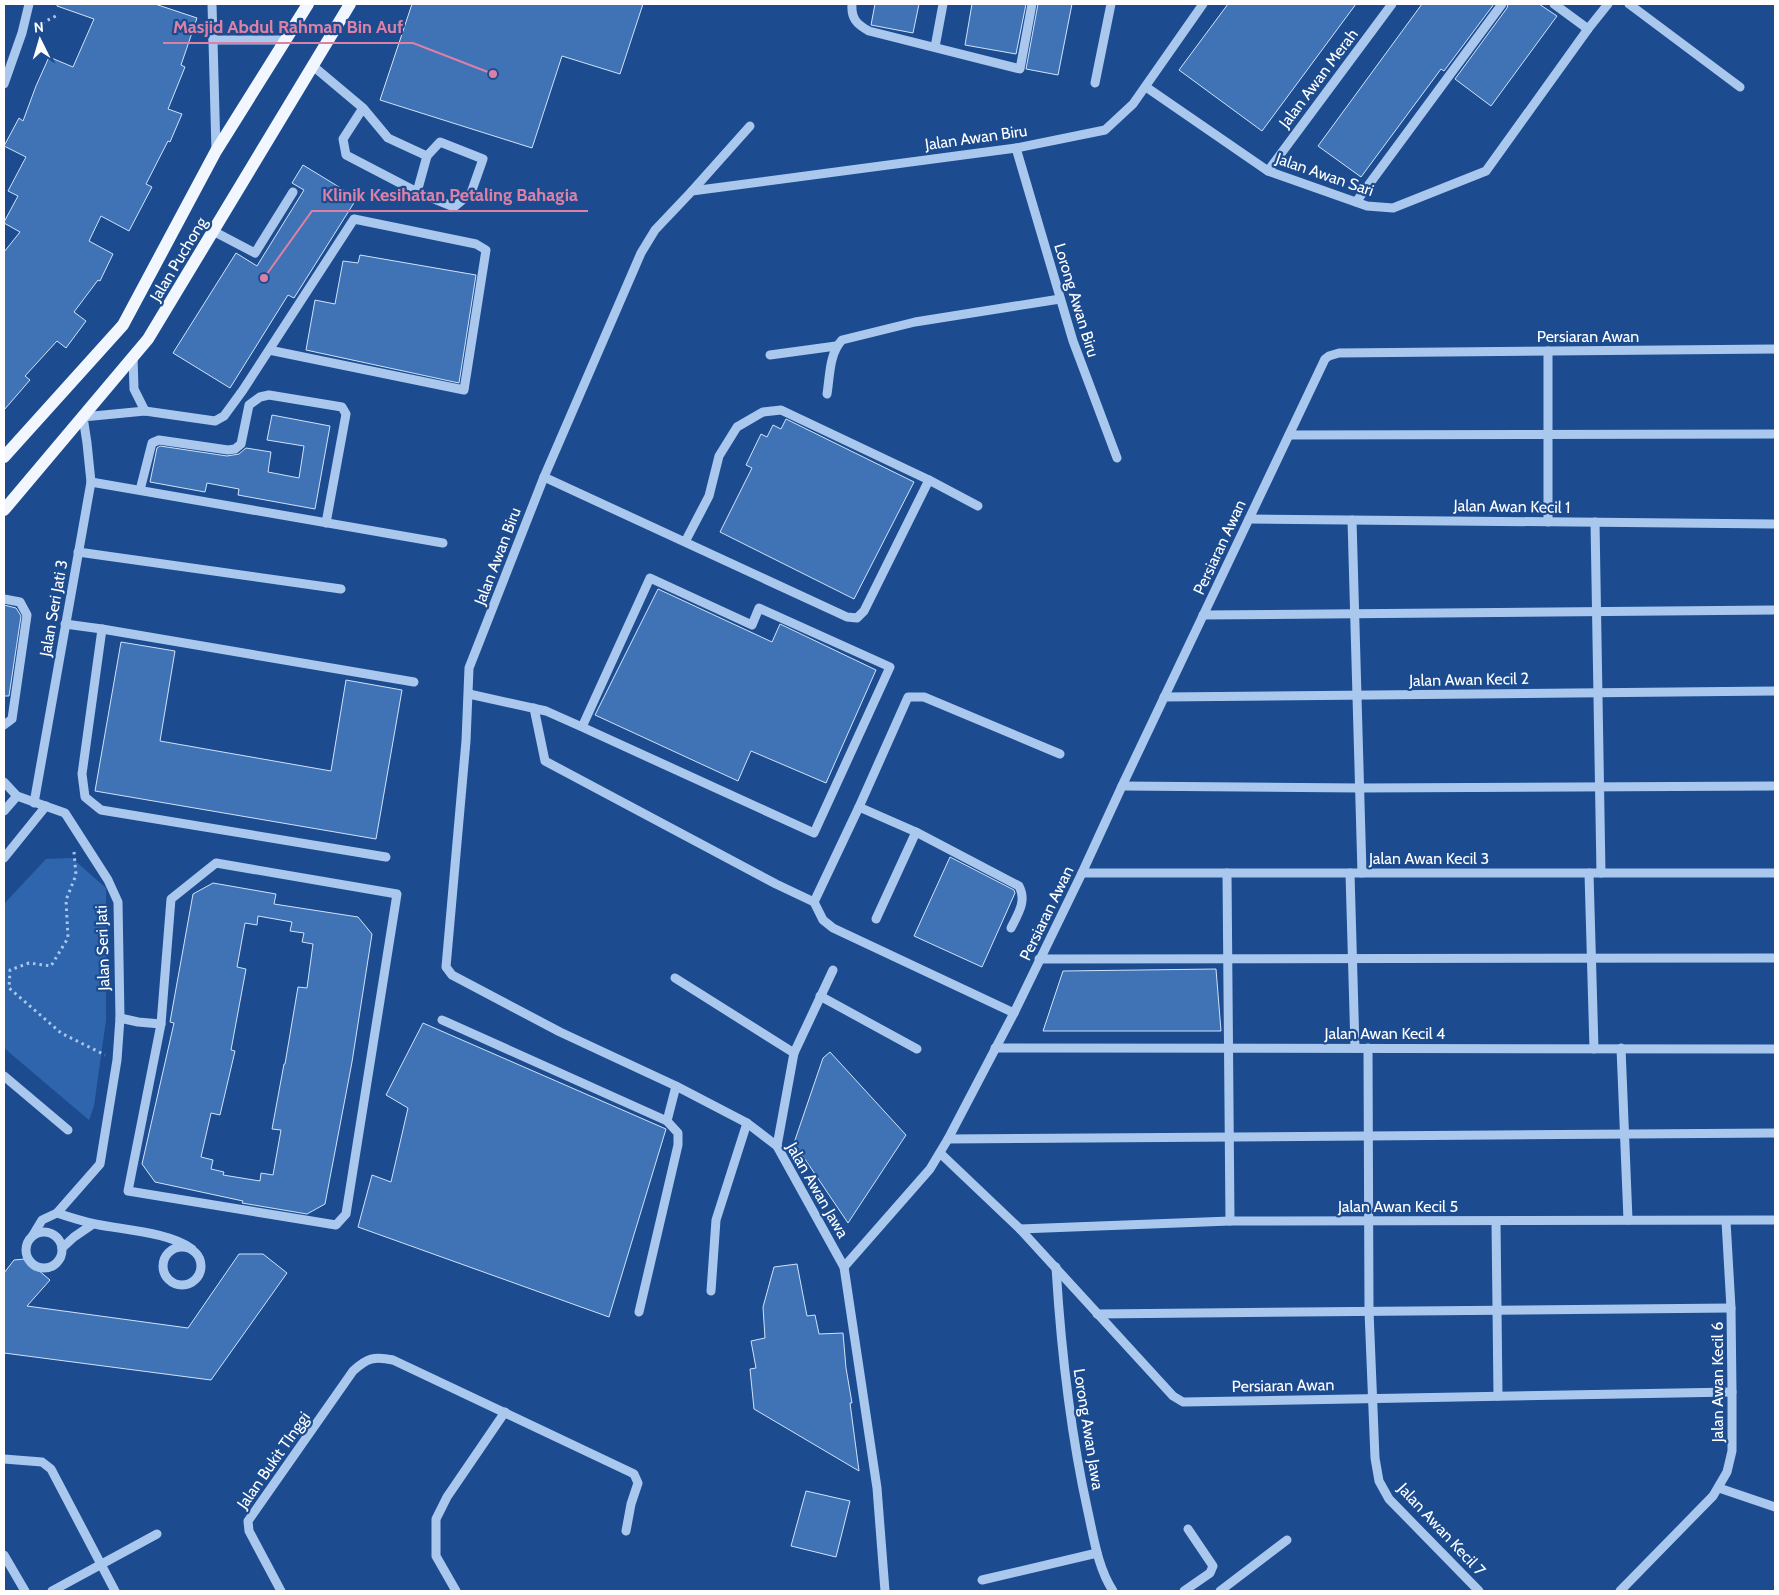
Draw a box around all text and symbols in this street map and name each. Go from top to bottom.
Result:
callout: Masjid Abdul Rahman Bin Auf [163,10,413,43]
north arrow [15,15,65,65]
text: Masjid Abdul Rahman Bin Auf [173,16,403,38]
text: N [33,18,45,36]
street label: Jalan Awan Merah [1274,25,1362,132]
street label: Jalan Awan Biru [923,121,1028,154]
street label: Jalan Awan Sari [1272,149,1376,200]
callout: Klinik Kesihatan Petaling Bahagia [312,178,588,211]
text: Klinik Kesihatan Petaling Bahagia [322,184,578,206]
street label: Jalan Puchong [145,213,211,306]
street label: Lorong Awan Biru [1050,241,1103,359]
street label: Persiaran Awan [1537,327,1639,346]
street label: Jalan Awan Kecil 1 [1452,496,1571,517]
street label: Persiaran Awan [1189,497,1250,598]
street label: Jalan Awan Biru [470,505,525,609]
street label: Jalan Seri Jati 3 [35,558,71,659]
street label: Jalan Awan Kecil 2 [1408,669,1529,690]
street label: Jalan Awan Kecil 3 [1368,849,1489,868]
street label: Persiaran Awan [1015,863,1078,964]
street label: Jalan Seri Jati [92,905,114,992]
street label: Jalan Awan Kecil 4 [1324,1024,1445,1043]
street label: Jalan Awan Jawa [782,1138,853,1242]
street label: Jalan Awan Kecil 5 [1337,1197,1458,1216]
street label: Jalan Awan Kecil 6 [1708,1322,1727,1443]
street label: Lorong Awan Jawa [1070,1367,1108,1491]
street label: Persiaran Awan [1232,1375,1335,1396]
street label: Jalan Bukit TInggi [232,1408,314,1513]
street label: Jalan Awan Kecil 7 [1393,1478,1489,1580]

